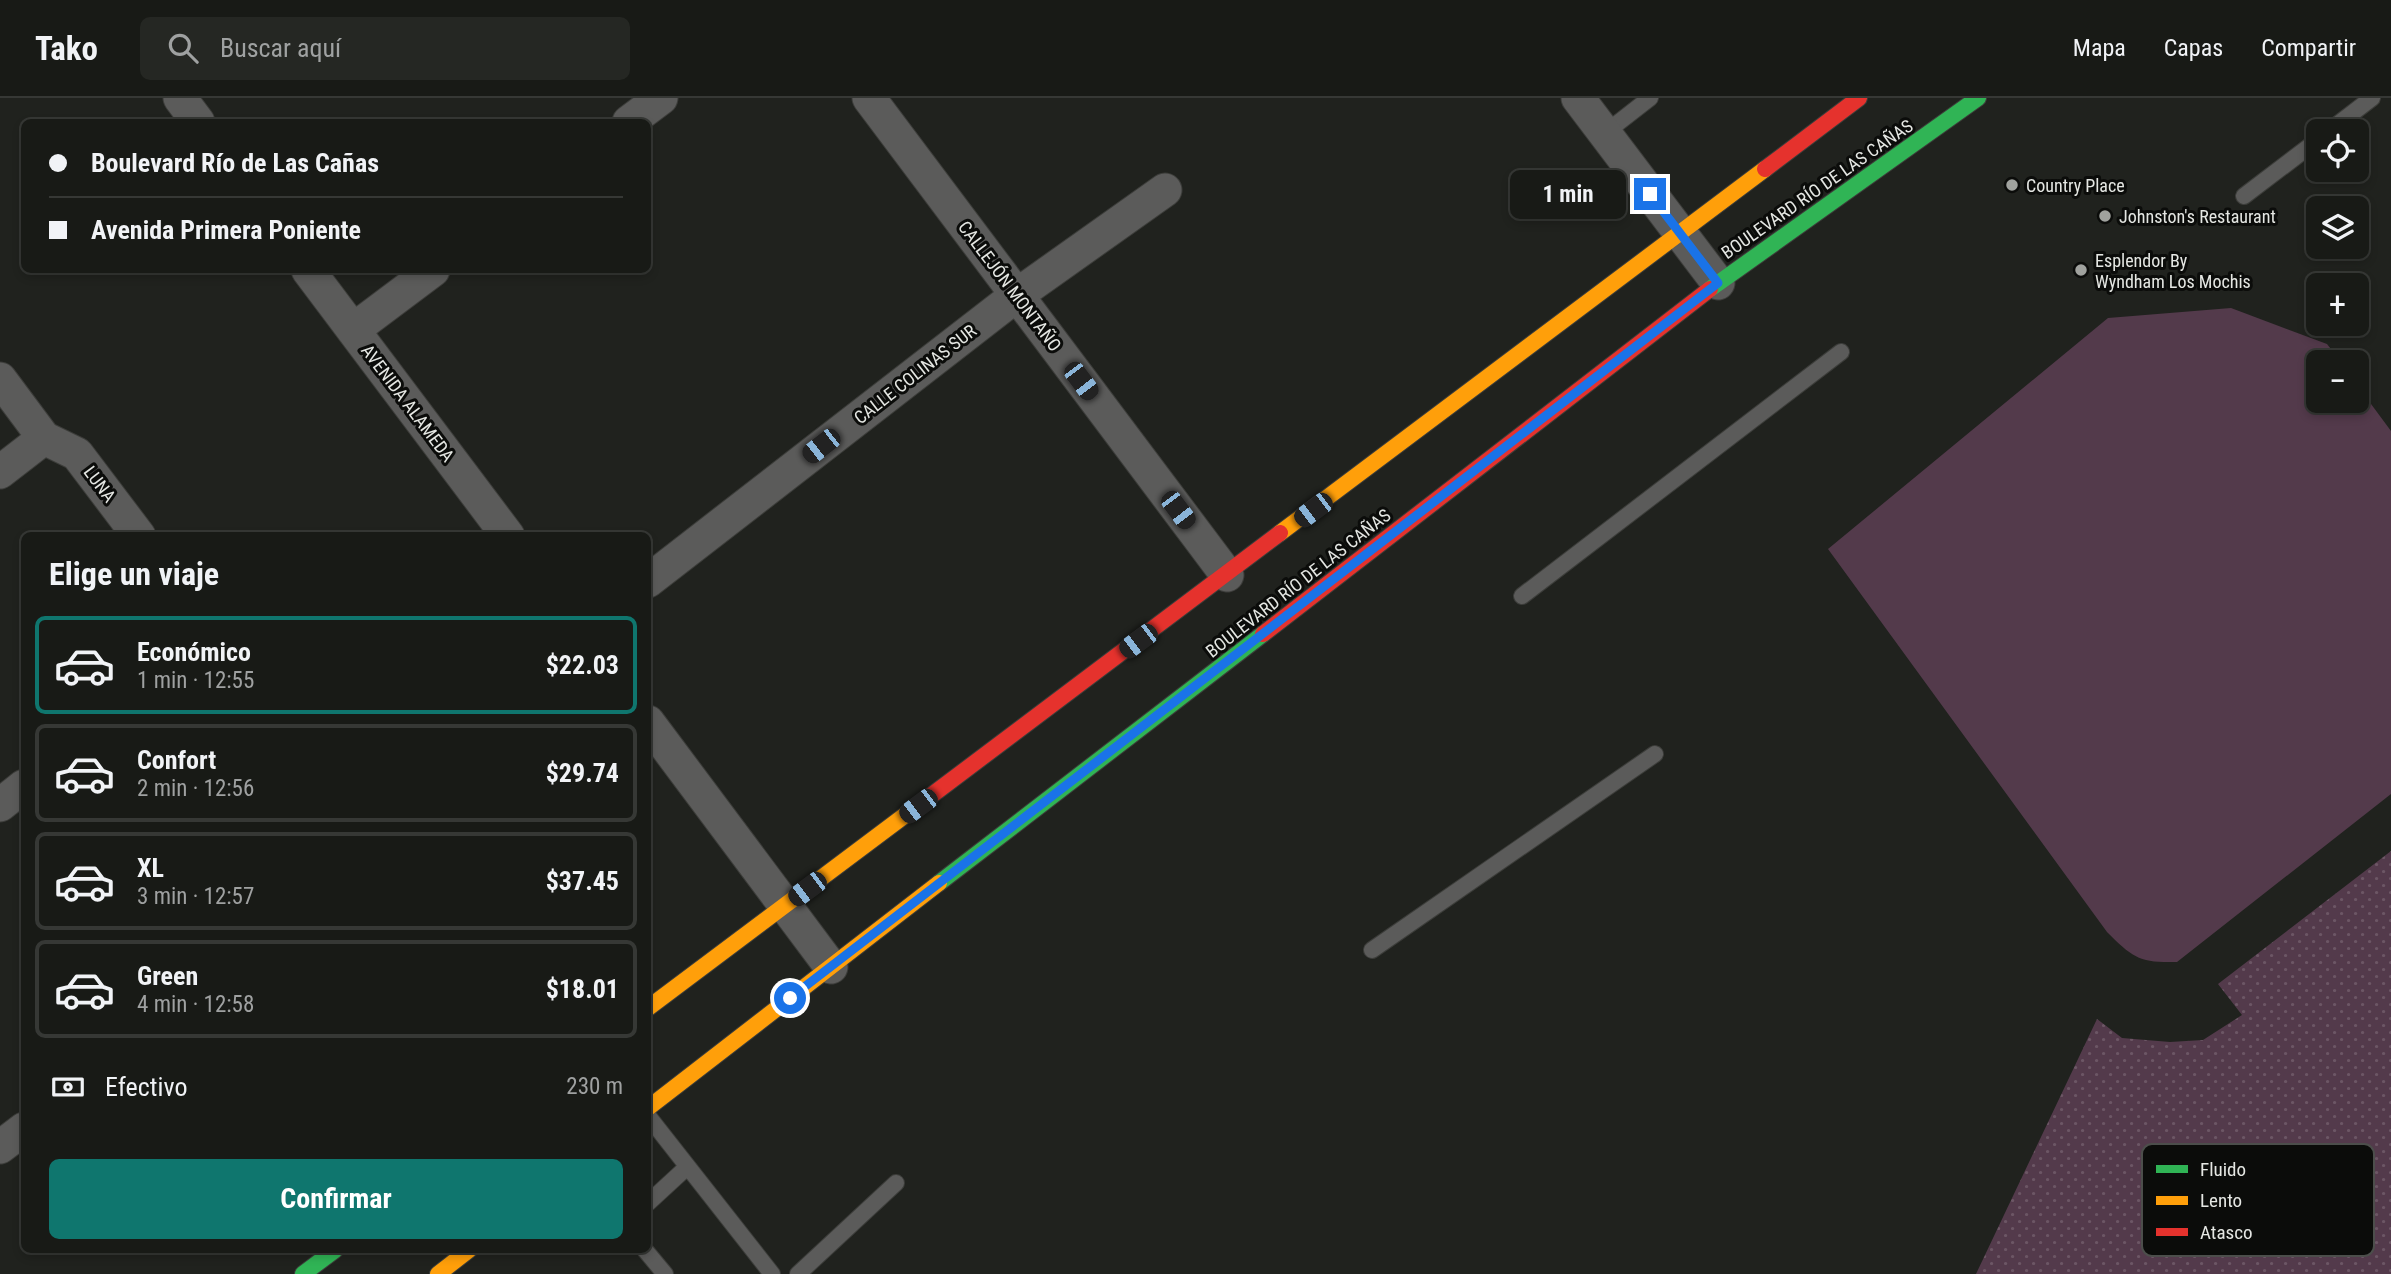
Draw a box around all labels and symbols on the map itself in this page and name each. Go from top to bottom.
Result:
street label: BOULEVARD RÍO DE LAS CAÑAS [1717,115,1917,263]
callout: 1 min [1510,170,1626,218]
place label: Country Place [2026,175,2125,196]
marker: Country Place [2004,177,2020,193]
route end [1634,178,1666,210]
place label: Johnston's Restaurant [2119,206,2276,227]
marker: Johnston's Restaurant [2097,208,2113,224]
street label: CALLEJÓN MONTAÑO [954,217,1066,355]
place label: Esplendor By Wyndham Los Mochis [2095,250,2251,292]
marker: Esplendor By Wyndham Los Mochis [2073,262,2089,278]
street label: CALLE COLINAS SUR [850,320,981,428]
street label: AVENIDA ALAMEDA [357,340,459,466]
car [1060,358,1103,404]
car [798,425,845,467]
street label: LUNA [80,462,121,507]
car [1157,487,1200,533]
car [1290,489,1337,531]
street label: BOULEVARD RÍO DE LAS CAÑAS [1201,504,1395,662]
car [1115,620,1162,662]
car [895,785,942,827]
car [784,868,831,910]
route start [774,982,806,1014]
legend [2142,1144,2374,1256]
text: Fluido [2200,1158,2246,1181]
text: Lento [2200,1189,2242,1212]
text: Atasco [2200,1221,2253,1244]

